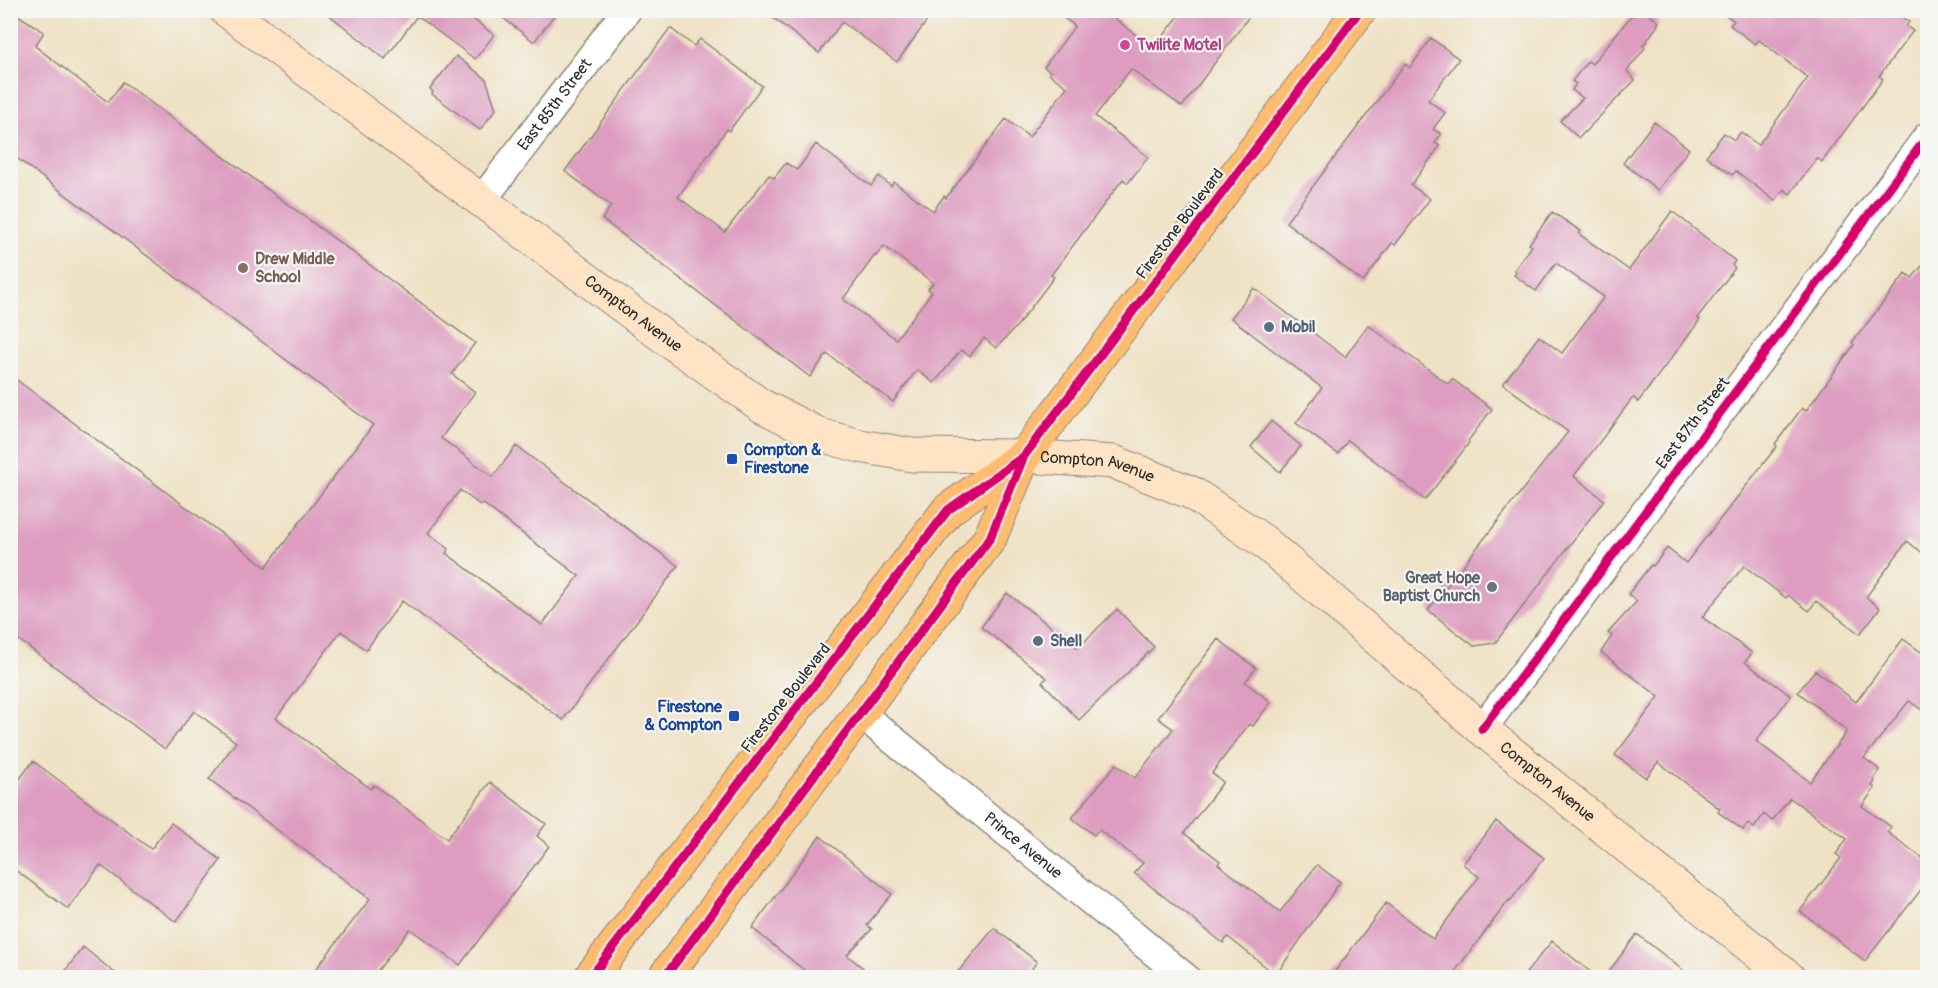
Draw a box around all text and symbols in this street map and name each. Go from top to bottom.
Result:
place label: Twilite Motel [1136,35,1222,55]
marker: Twilite Motel [1118,38,1132,52]
street label: East 85th Street [513,54,597,155]
street label: Firestone Boulevard [1132,165,1228,283]
place label: Drew Middle School [255,249,335,287]
marker: Drew Middle School [236,261,250,275]
street label: Compton Avenue [580,271,686,357]
place label: Mobil [1281,317,1316,337]
marker: Mobil [1262,320,1276,334]
street label: East 87th Street [1652,373,1734,473]
place label: Compton & Firestone [744,440,821,478]
street label: Compton Avenue [1040,447,1157,487]
marker: Compton & Firestone [725,452,739,466]
place label: Great Hope Baptist Church [1383,568,1481,606]
marker: Great Hope Baptist Church [1485,580,1499,594]
place label: Shell [1050,631,1083,651]
marker: Shell [1031,634,1045,648]
street label: Firestone Boulevard [737,639,835,757]
place label: Firestone & Compton [645,697,723,735]
marker: Firestone & Compton [727,709,741,723]
street label: Compton Avenue [1496,737,1599,826]
street label: Prince Avenue [980,808,1066,883]

